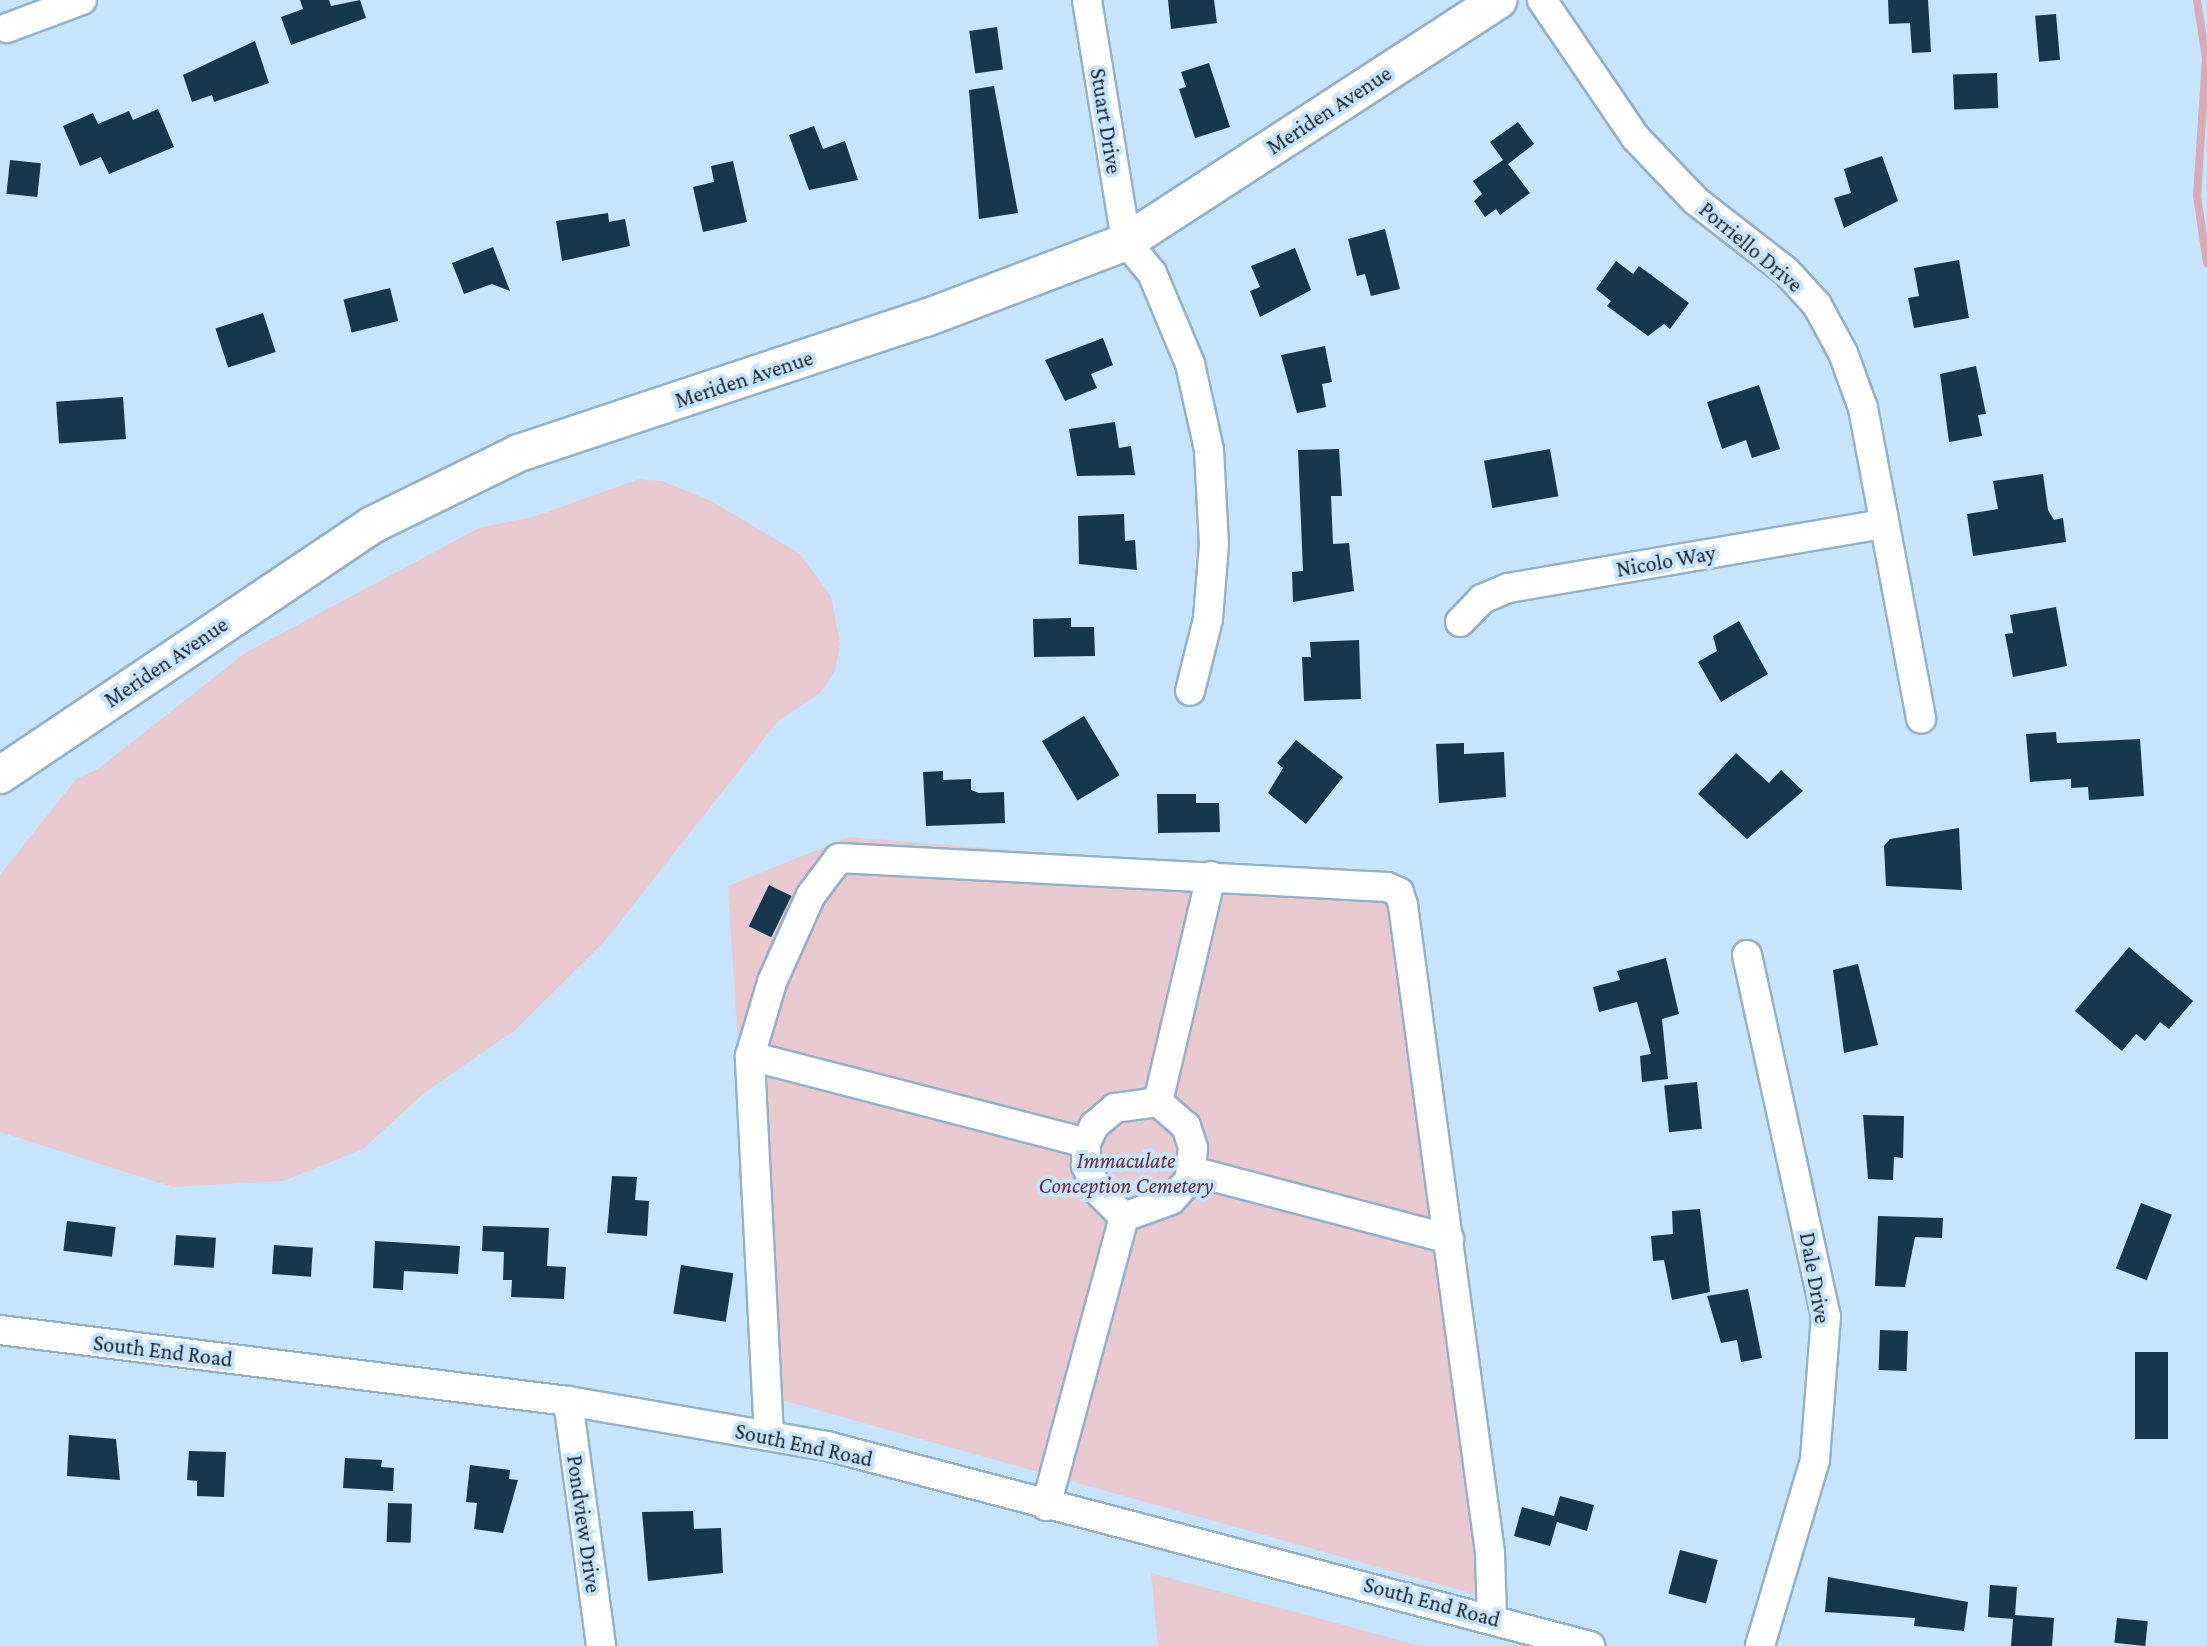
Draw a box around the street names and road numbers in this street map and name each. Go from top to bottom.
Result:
street label: Meriden Avenue [1262,60,1396,160]
street label: Stuart Drive [1085,66,1127,176]
street label: Porriello Drive [1694,196,1808,298]
street label: Meriden Avenue [672,344,816,414]
street label: Nicolo Way [1614,539,1718,583]
street label: Meriden Avenue [99,611,233,713]
street label: Dale Drive [1794,1230,1836,1326]
street label: South End Road [92,1329,234,1373]
street label: South End Road [733,1418,875,1472]
street label: Pondview Drive [561,1454,607,1594]
street label: South End Road [1361,1571,1503,1633]

